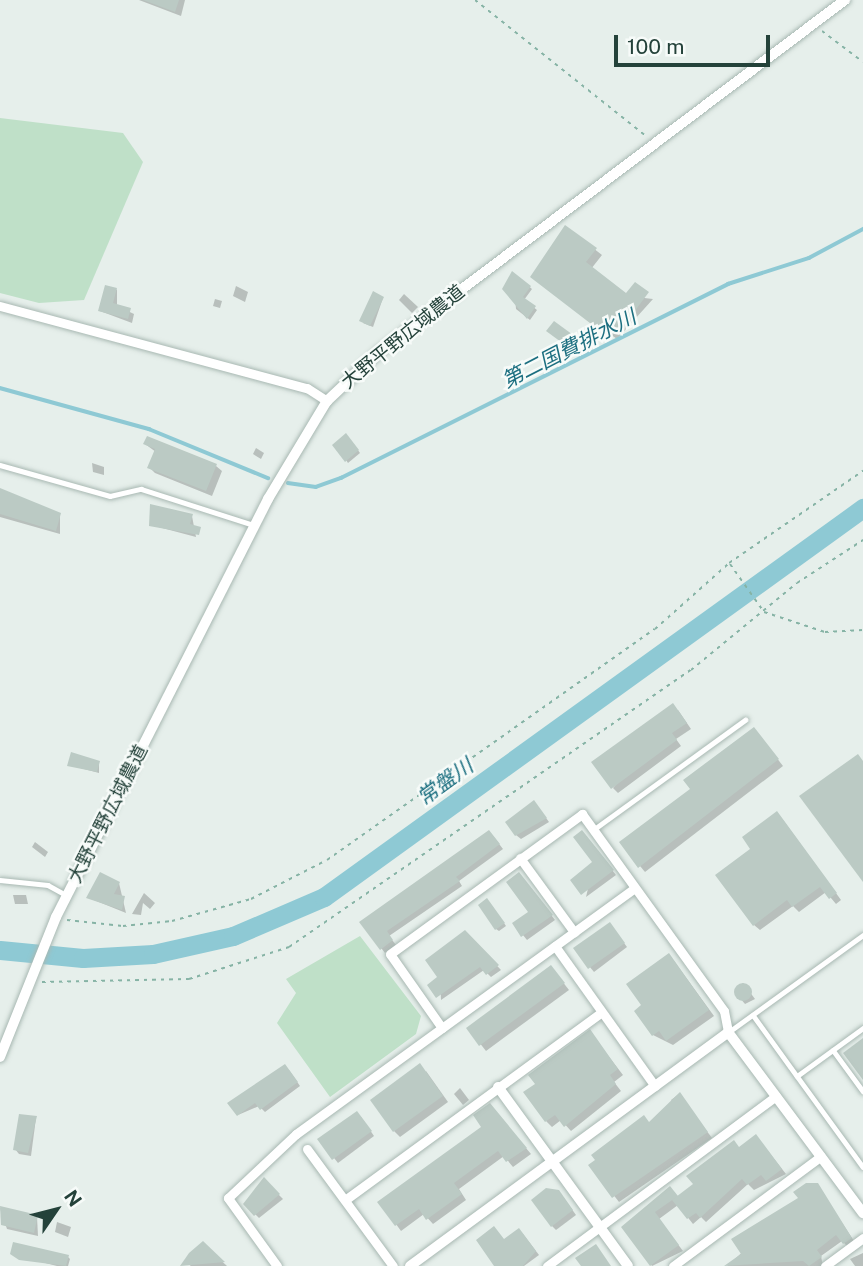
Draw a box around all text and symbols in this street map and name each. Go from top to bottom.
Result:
scale bar [618,21,774,65]
text: 100 m [627,34,684,59]
street label: 大野平野広域農道 [337,280,469,394]
water label: 第二国費排水川 [498,304,640,394]
street label: 大野平野広域農道 [63,741,153,887]
water label: 常盤川 [412,753,478,811]
north arrow [21,1175,91,1245]
text: N [60,1186,86,1210]

